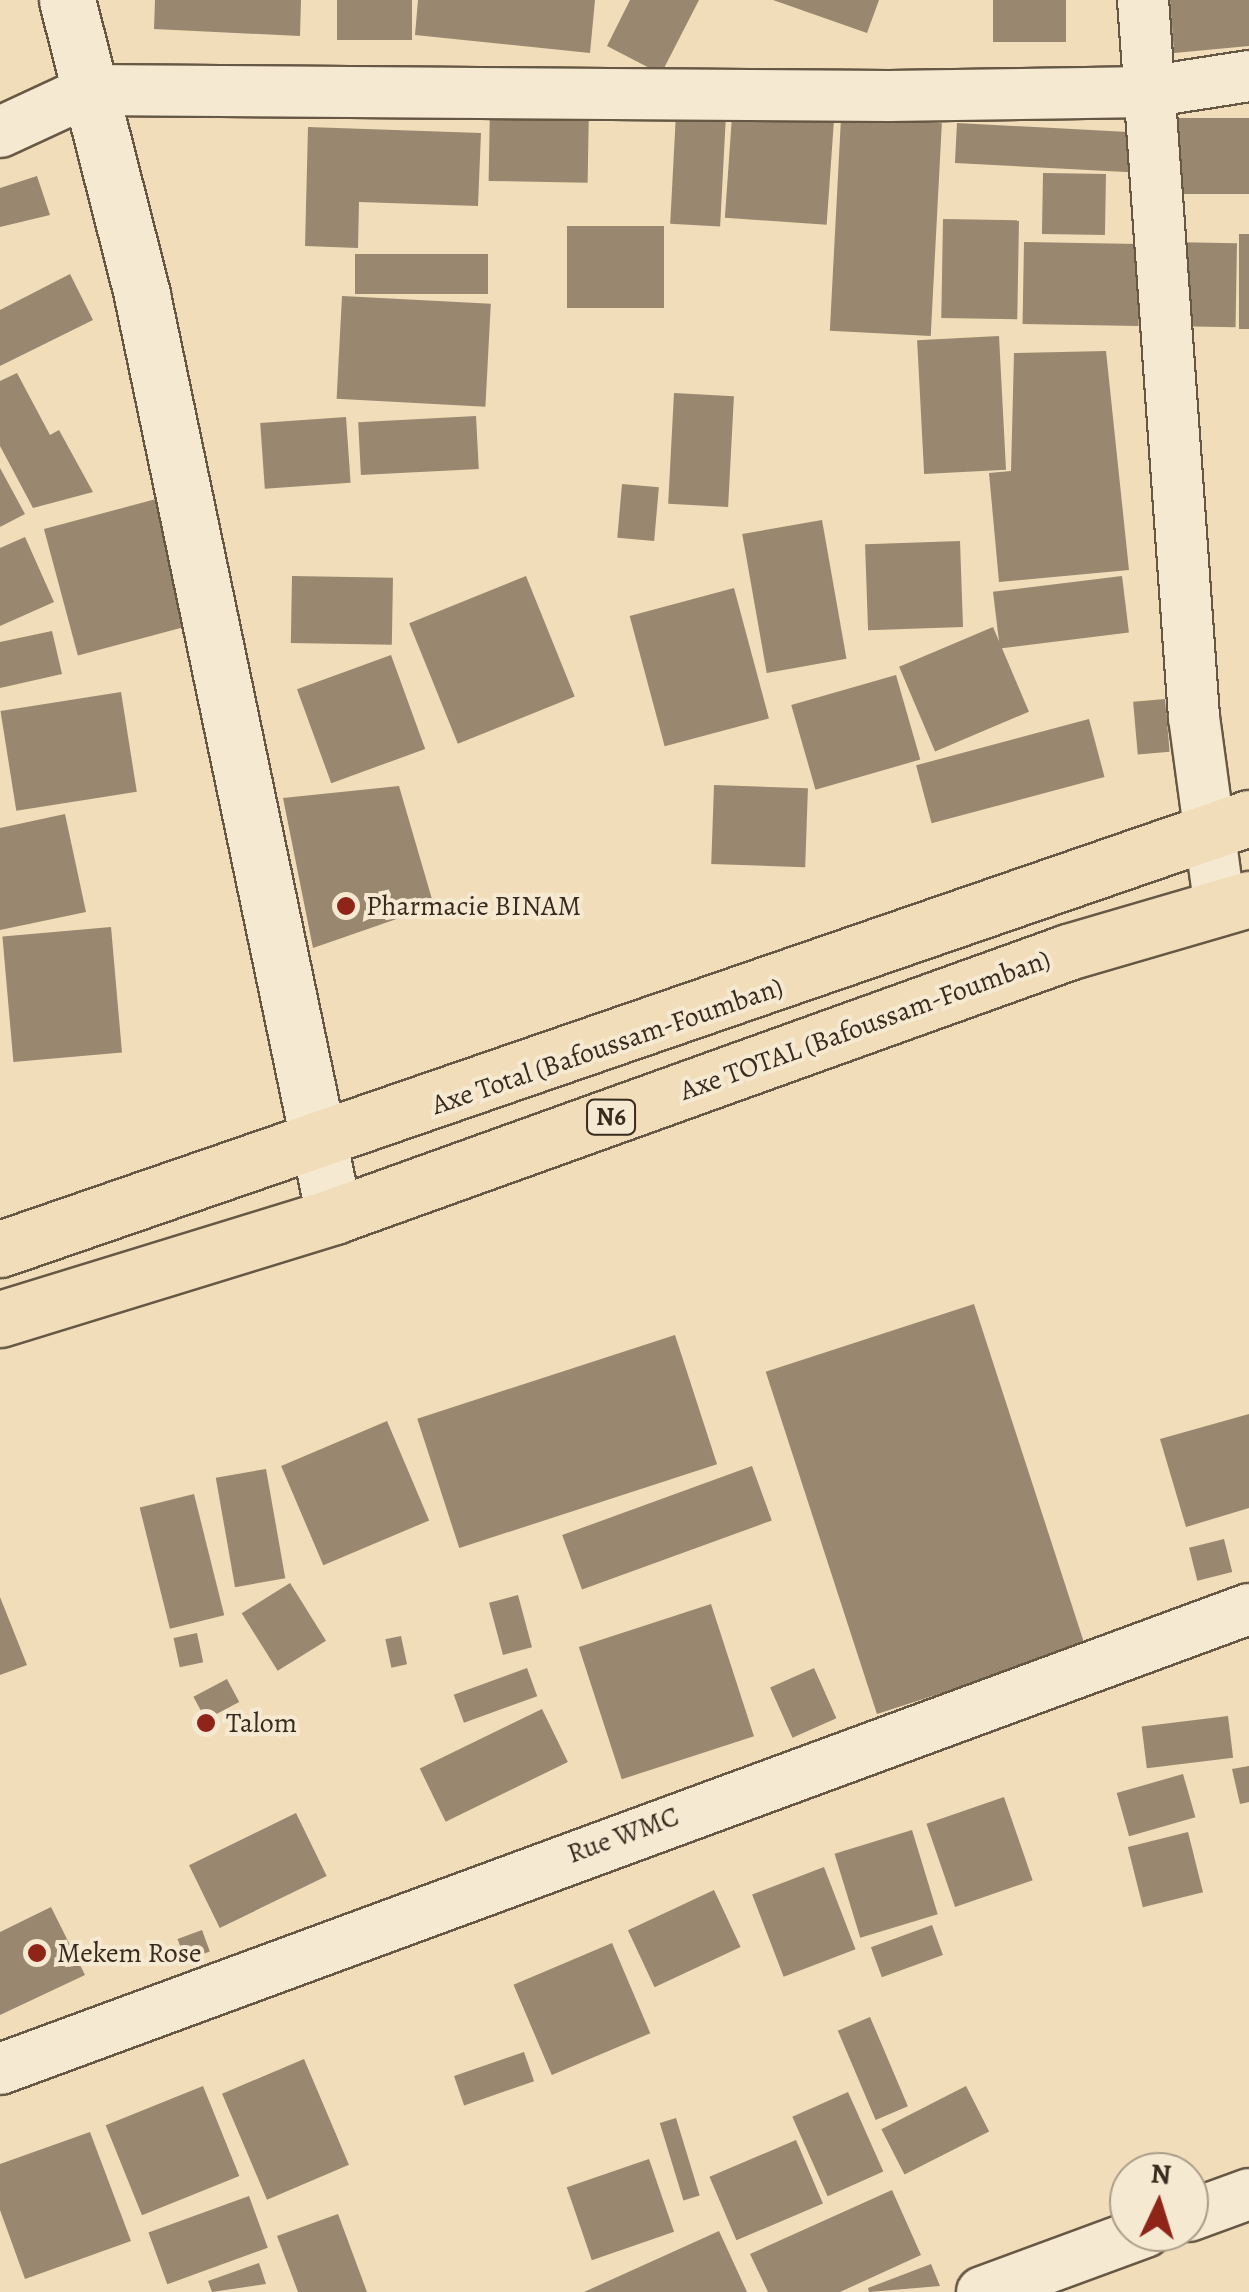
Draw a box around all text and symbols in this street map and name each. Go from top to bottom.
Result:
place label: Pharmacie BINAM [366,889,581,923]
marker: Pharmacie BINAM [335,895,357,917]
street label: Axe TOTAL (Bafoussam-Foumban) [675,942,1055,1108]
street label: Axe Total (Bafoussam-Foumban) [427,970,787,1122]
road number: N6 [586,1097,636,1137]
place label: Talom [226,1706,297,1740]
marker: Talom [195,1712,217,1734]
street label: Rue WMC [563,1799,683,1871]
place label: Mekem Rose [57,1936,201,1970]
marker: Mekem Rose [26,1942,48,1964]
north arrow [1109,2152,1209,2252]
text: N [1149,2154,1172,2194]

